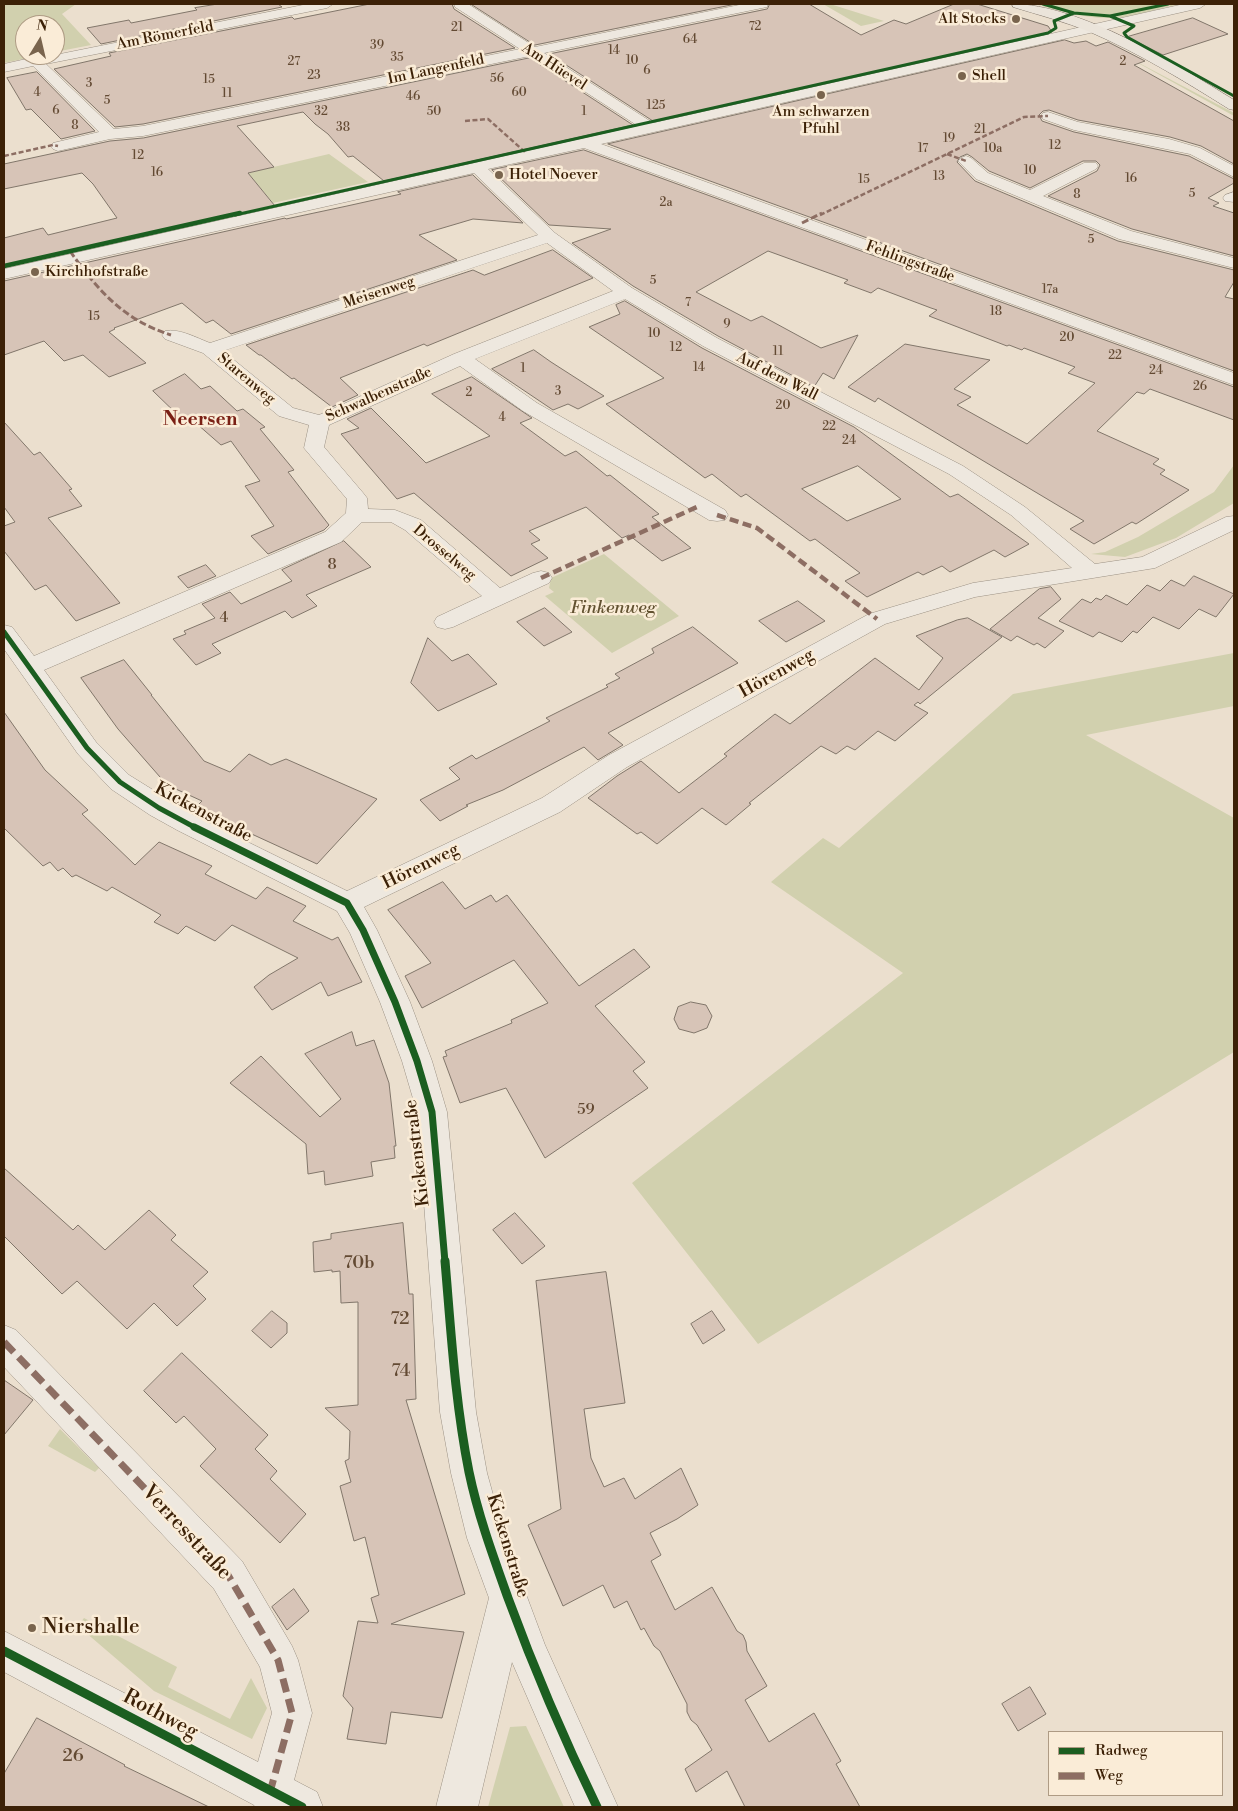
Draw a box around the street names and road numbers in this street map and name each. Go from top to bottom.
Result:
street label: Am Römerfeld [115,18,215,54]
street label: Am Hüevel [518,39,590,95]
street label: Im Langenfeld [386,51,486,89]
street label: Fehlingstraße [863,238,957,286]
street label: Meisenweg [341,273,417,313]
street label: Auf dem Wall [733,349,821,405]
street label: Starenweg [213,350,279,408]
street label: Schwalbenstraße [323,364,435,426]
street label: Drosselweg [409,521,479,585]
street label: Hörenweg [736,645,818,703]
street label: Kickenstraße [150,778,256,848]
street label: Hörenweg [379,839,463,895]
street label: Kickenstraße [401,1098,435,1208]
street label: Verresstraße [136,1480,236,1586]
street label: Kickenstraße [481,1491,533,1601]
street label: Rothweg [118,1685,202,1745]

